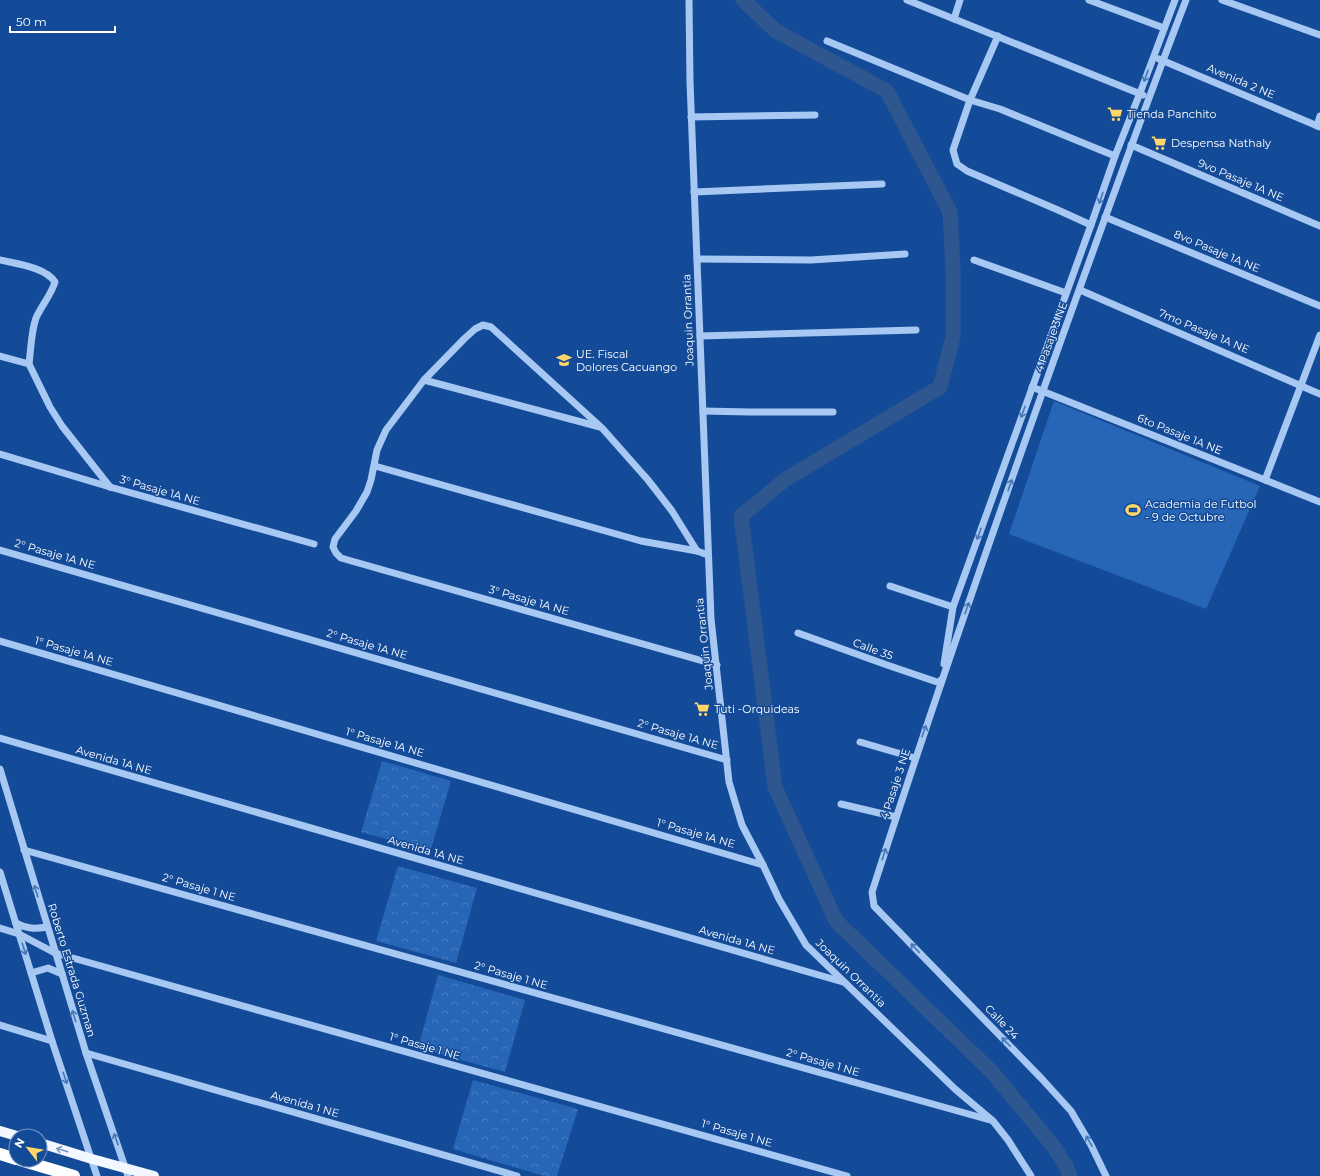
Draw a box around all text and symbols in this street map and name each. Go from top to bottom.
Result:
scale bar [10,8,115,34]
text: 50 m [16,14,47,29]
street label: Avenida 2 NE [1205,60,1277,102]
one-way arrow [1142,69,1150,81]
supermarket icon: Tienda Panchito [1106,105,1124,123]
place label: Tienda Panchito [1127,107,1217,121]
supermarket icon: Despensa Nathaly [1150,134,1168,152]
place label: Despensa Nathaly [1171,136,1271,150]
street label: 9vo Pasaje 1A NE [1196,156,1286,204]
one-way arrow [1097,191,1104,204]
street label: 8vo Pasaje 1A NE [1172,227,1262,275]
street label: Joaquin Orrantia [679,274,697,367]
street label: 4 Pasaje 3 NE [1032,300,1070,374]
street label: 7mo Pasaje 1A NE [1156,306,1252,356]
place label: UE. Fiscal Dolores Cacuango [576,347,677,374]
school or university icon: UE. Fiscal Dolores Cacuango [555,351,573,369]
one-way arrow [1018,405,1026,417]
street label: 6to Pasaje 1A NE [1135,411,1225,457]
street label: 3° Pasaje 1A NE [118,472,202,508]
one-way arrow [1006,480,1014,492]
place label: Academia de Futbol - 9 de Octubre [1145,497,1257,524]
sports icon: Academia de Futbol - 9 de Octubre [1124,501,1142,519]
one-way arrow [974,528,982,540]
street label: 2° Pasaje 1A NE [13,536,97,572]
street label: 3° Pasaje 1A NE [487,582,571,618]
street label: Joaquin Orrantia [692,597,716,692]
one-way arrow [963,602,971,614]
street label: 2° Pasaje 1A NE [325,626,409,662]
street label: 1° Pasaje 1A NE [33,633,115,669]
street label: Calle 35 [851,635,895,663]
supermarket icon: Tuti -Orquideas [693,700,711,718]
place label: Tuti -Orquideas [714,702,800,716]
street label: 2° Pasaje 1A NE [636,716,720,752]
street label: 1° Pasaje 1A NE [344,724,426,760]
one-way arrow [921,725,928,738]
street label: Avenida 1A NE [74,742,154,778]
street label: 4 Pasaje 3 NE [877,747,913,821]
street label: 1° Pasaje 1A NE [655,815,737,851]
street label: Avenida 1A NE [386,832,466,868]
one-way arrow [880,849,888,861]
street label: 2° Pasaje 1 NE [161,870,237,904]
one-way arrow [32,885,39,898]
street label: Roberto Estrada Guzman [45,901,99,1039]
street label: Avenida 1A NE [697,922,777,958]
street label: Joaquin Orrantia [812,935,889,1010]
one-way arrow [21,943,28,956]
one-way arrow [911,943,920,953]
street label: 2° Pasaje 1 NE [473,958,549,992]
street label: Calle 24 [982,1002,1022,1043]
one-way arrow [70,1010,78,1022]
street label: 1° Pasaje 1 NE [388,1029,462,1063]
one-way arrow [1001,1037,1011,1047]
street label: 2° Pasaje 1 NE [785,1045,861,1079]
one-way arrow [62,1071,69,1084]
street label: Avenida 1 NE [269,1088,341,1120]
street label: 1° Pasaje 1 NE [700,1116,774,1150]
north arrow [8,1128,48,1168]
one-way arrow [112,1133,119,1146]
text: N [11,1135,28,1150]
one-way arrow [1084,1135,1092,1147]
one-way arrow [56,1146,69,1153]

